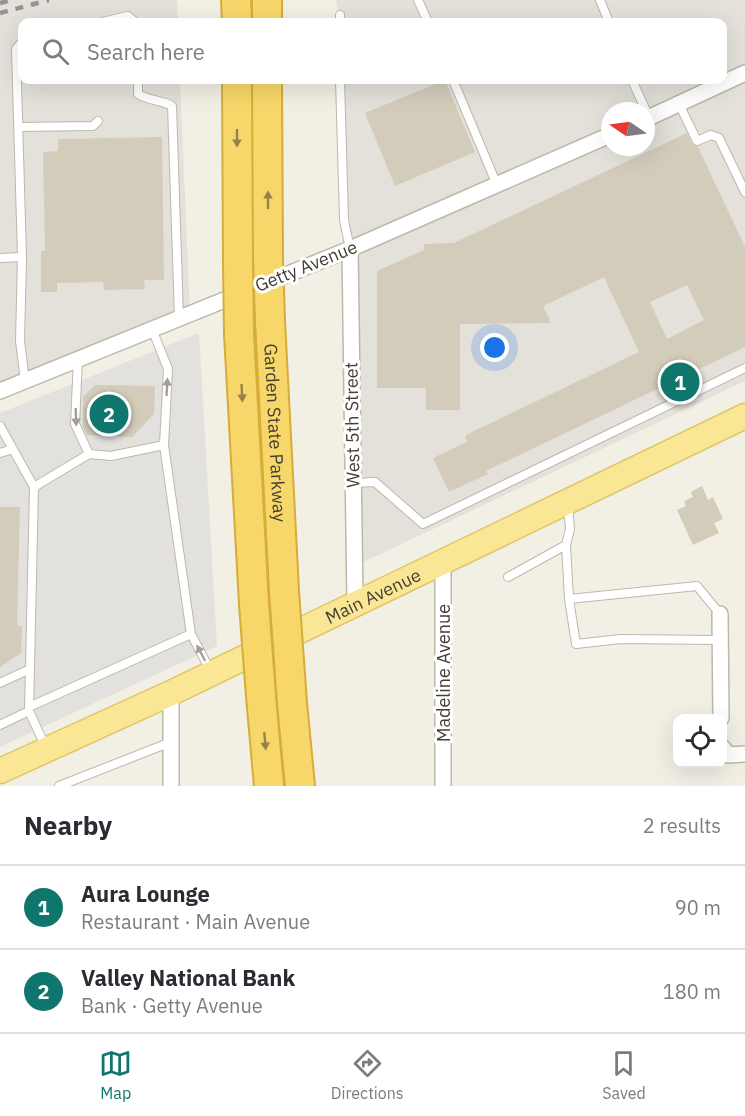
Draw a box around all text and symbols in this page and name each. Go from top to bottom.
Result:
search box [18,18,727,84]
icon: search [39,35,72,68]
text: Search here [87,37,205,66]
north arrow [601,102,655,156]
one-way arrow [232,128,242,147]
one-way arrow [263,191,273,210]
street label: Getty Avenue [252,235,361,297]
your location [480,333,509,362]
street label: Garden State Parkway [260,343,292,523]
pin: 1 [660,360,700,404]
street label: West 5th Street [339,362,365,488]
one-way arrow [163,377,172,396]
one-way arrow [237,383,246,402]
pin: 2 [90,392,128,436]
one-way arrow [72,408,81,427]
street label: Main Avenue [321,563,424,628]
street label: Madeline Avenue [432,604,455,742]
one-way arrow [196,644,206,661]
map controls [673,714,727,768]
button: locate [673,714,727,768]
one-way arrow [260,732,270,751]
text: Nearby [24,808,112,842]
text: 2 results [643,812,721,839]
text: Aura Lounge [81,879,210,908]
text: 1 [38,894,50,921]
text: 90 m [675,894,721,921]
text: Restaurant · Main Avenue [81,908,310,935]
text: Valley National Bank [81,963,295,992]
text: 2 [38,978,50,1005]
text: 180 m [663,978,721,1005]
text: Bank · Getty Avenue [81,992,263,1019]
tab: Map [99,1047,132,1103]
tab: Directions [331,1047,404,1103]
tab: Saved [602,1047,646,1103]

